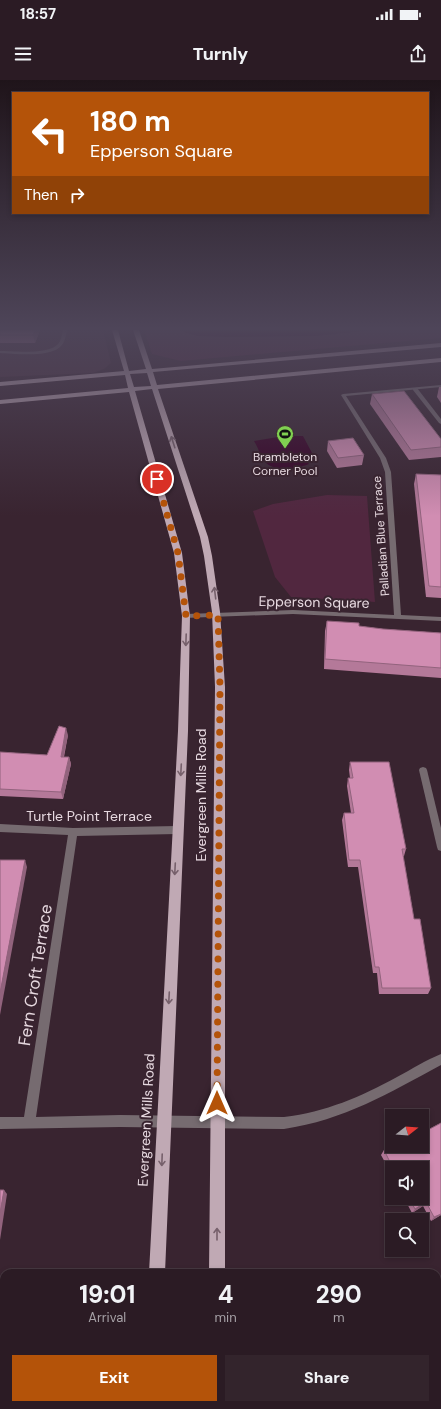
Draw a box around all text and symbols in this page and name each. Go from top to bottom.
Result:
text: 18:57 [20,4,56,24]
text: Turnly [193,42,248,66]
icon: menu [12,43,34,65]
icon: share [407,43,429,65]
text: 180 m [90,103,171,140]
icon: left [24,108,76,160]
text: Epperson Square [90,139,233,163]
icon: right [66,184,88,206]
text: Then [24,185,58,205]
sports icon: Brambleton Corner Pool [275,424,295,449]
one-way arrow [169,435,176,448]
place label: Brambleton Corner Pool [252,449,318,479]
pin [140,462,174,496]
icon: arrive [146,468,168,490]
street label: Palladian Blue Terrace [369,475,393,597]
one-way arrow [211,587,219,600]
street label: Epperson Square [258,592,370,612]
one-way arrow [182,633,189,646]
street label: Evergreen Mills Road [192,728,210,862]
one-way arrow [177,763,184,776]
street label: Turtle Point Terrace [26,807,152,825]
one-way arrow [172,862,179,875]
street label: Fern Croft Terrace [13,903,57,1047]
one-way arrow [166,991,173,1004]
street label: Evergreen Mills Road [134,1053,158,1187]
position arrow [196,1082,238,1124]
north arrow [385,1109,429,1153]
map controls [385,1109,429,1257]
one-way arrow [158,1153,165,1166]
button: sound [385,1161,429,1205]
button: search [385,1213,429,1257]
one-way arrow [213,1228,221,1241]
text: 19:01 [79,1279,135,1310]
text: 4 [218,1279,233,1310]
text: 290 [316,1279,362,1310]
text: Arrival [88,1309,126,1326]
text: min [214,1309,237,1326]
text: m [333,1309,345,1326]
button: Exit [12,1355,217,1401]
button: Share [225,1355,429,1401]

